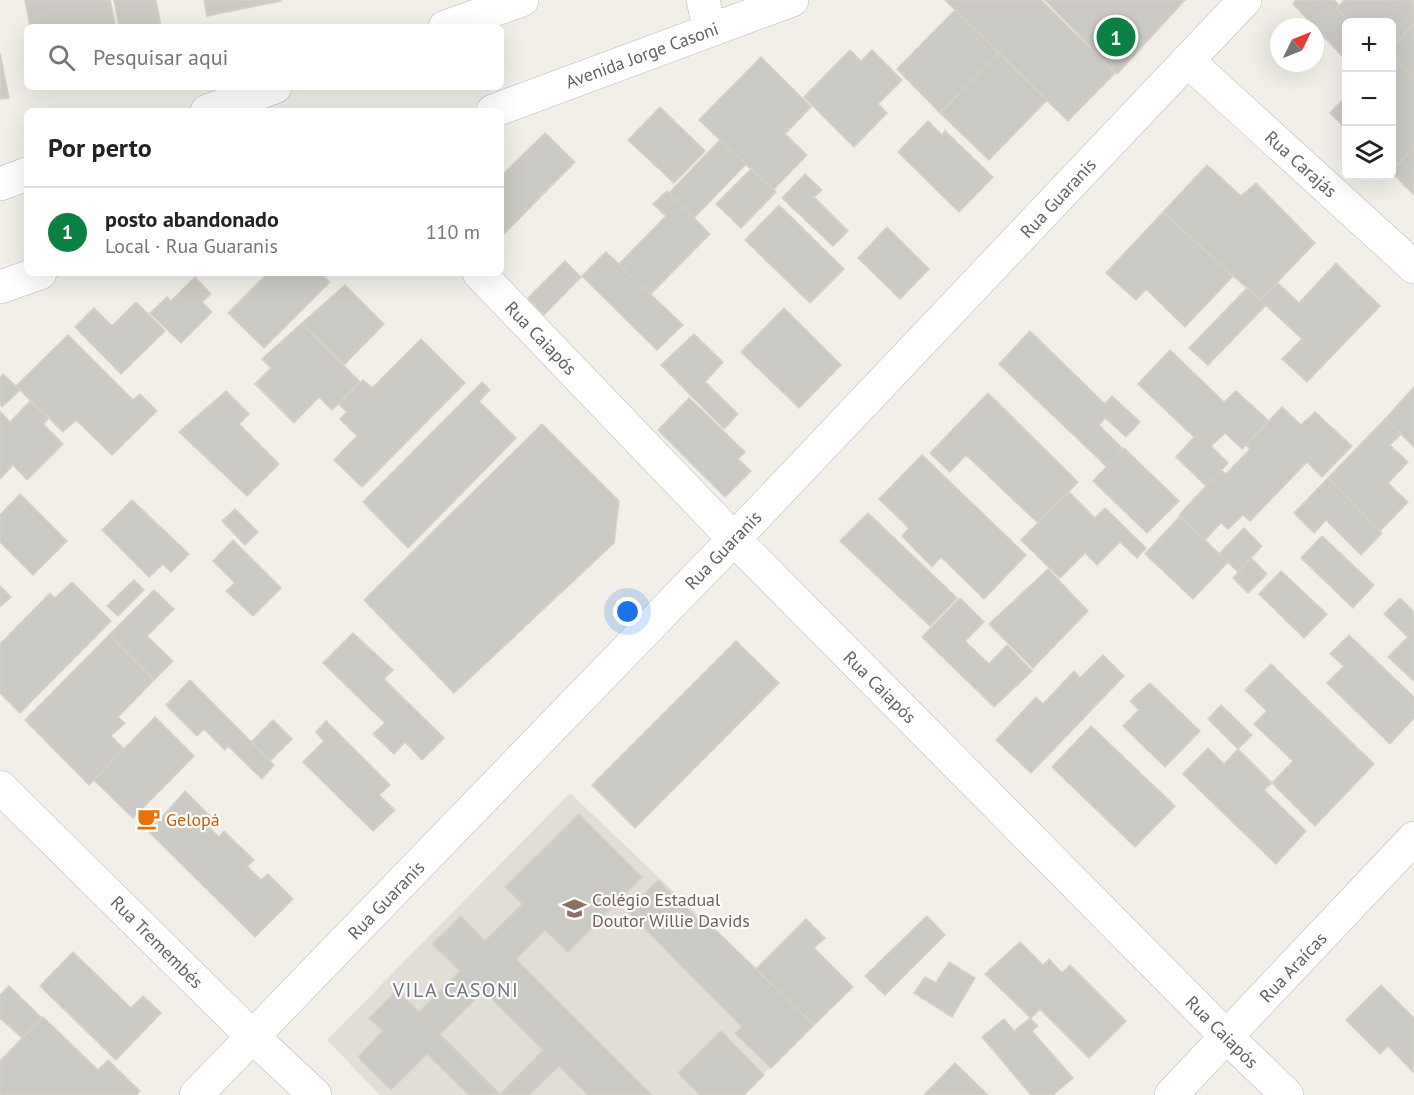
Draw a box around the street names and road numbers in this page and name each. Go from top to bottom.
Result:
street label: Avenida Jorge Casoni [562,17,722,93]
street label: Rua Carajás [1260,126,1342,202]
street label: Rua Guaranis [1015,153,1101,243]
street label: Rua Caiapós [500,296,582,380]
street label: Rua Guaranis [680,506,766,594]
street label: Rua Caiapós [839,646,921,728]
street label: Rua Guaranis [343,856,429,944]
street label: Rua Tremembés [106,891,208,993]
street label: Rua Araícas [1254,927,1332,1007]
street label: Rua Caiapós [1181,991,1263,1073]

